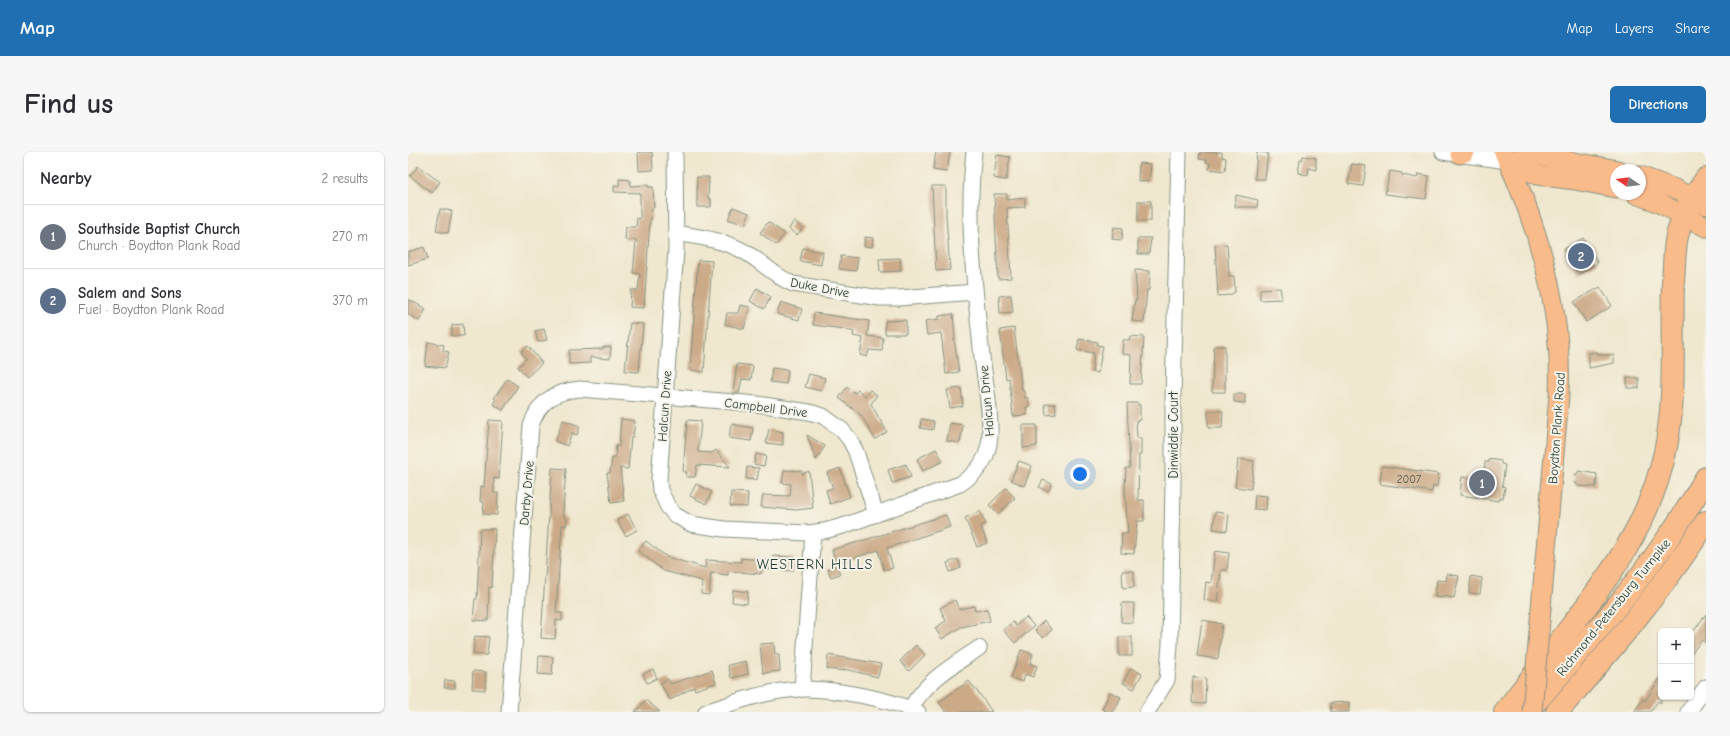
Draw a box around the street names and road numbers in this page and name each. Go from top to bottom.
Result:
street label: Duke Drive [789,274,851,301]
street label: Halcun Drive [976,364,997,437]
street label: Halcun Drive [655,369,675,442]
street label: Boydton Plank Road [1545,372,1568,484]
street label: Dinwiddie Court [1166,390,1181,479]
street label: Campbell Drive [723,395,809,420]
street label: Darby Drive [516,460,537,526]
street label: Richmond-Petersburg Turnpike [1553,535,1674,679]

